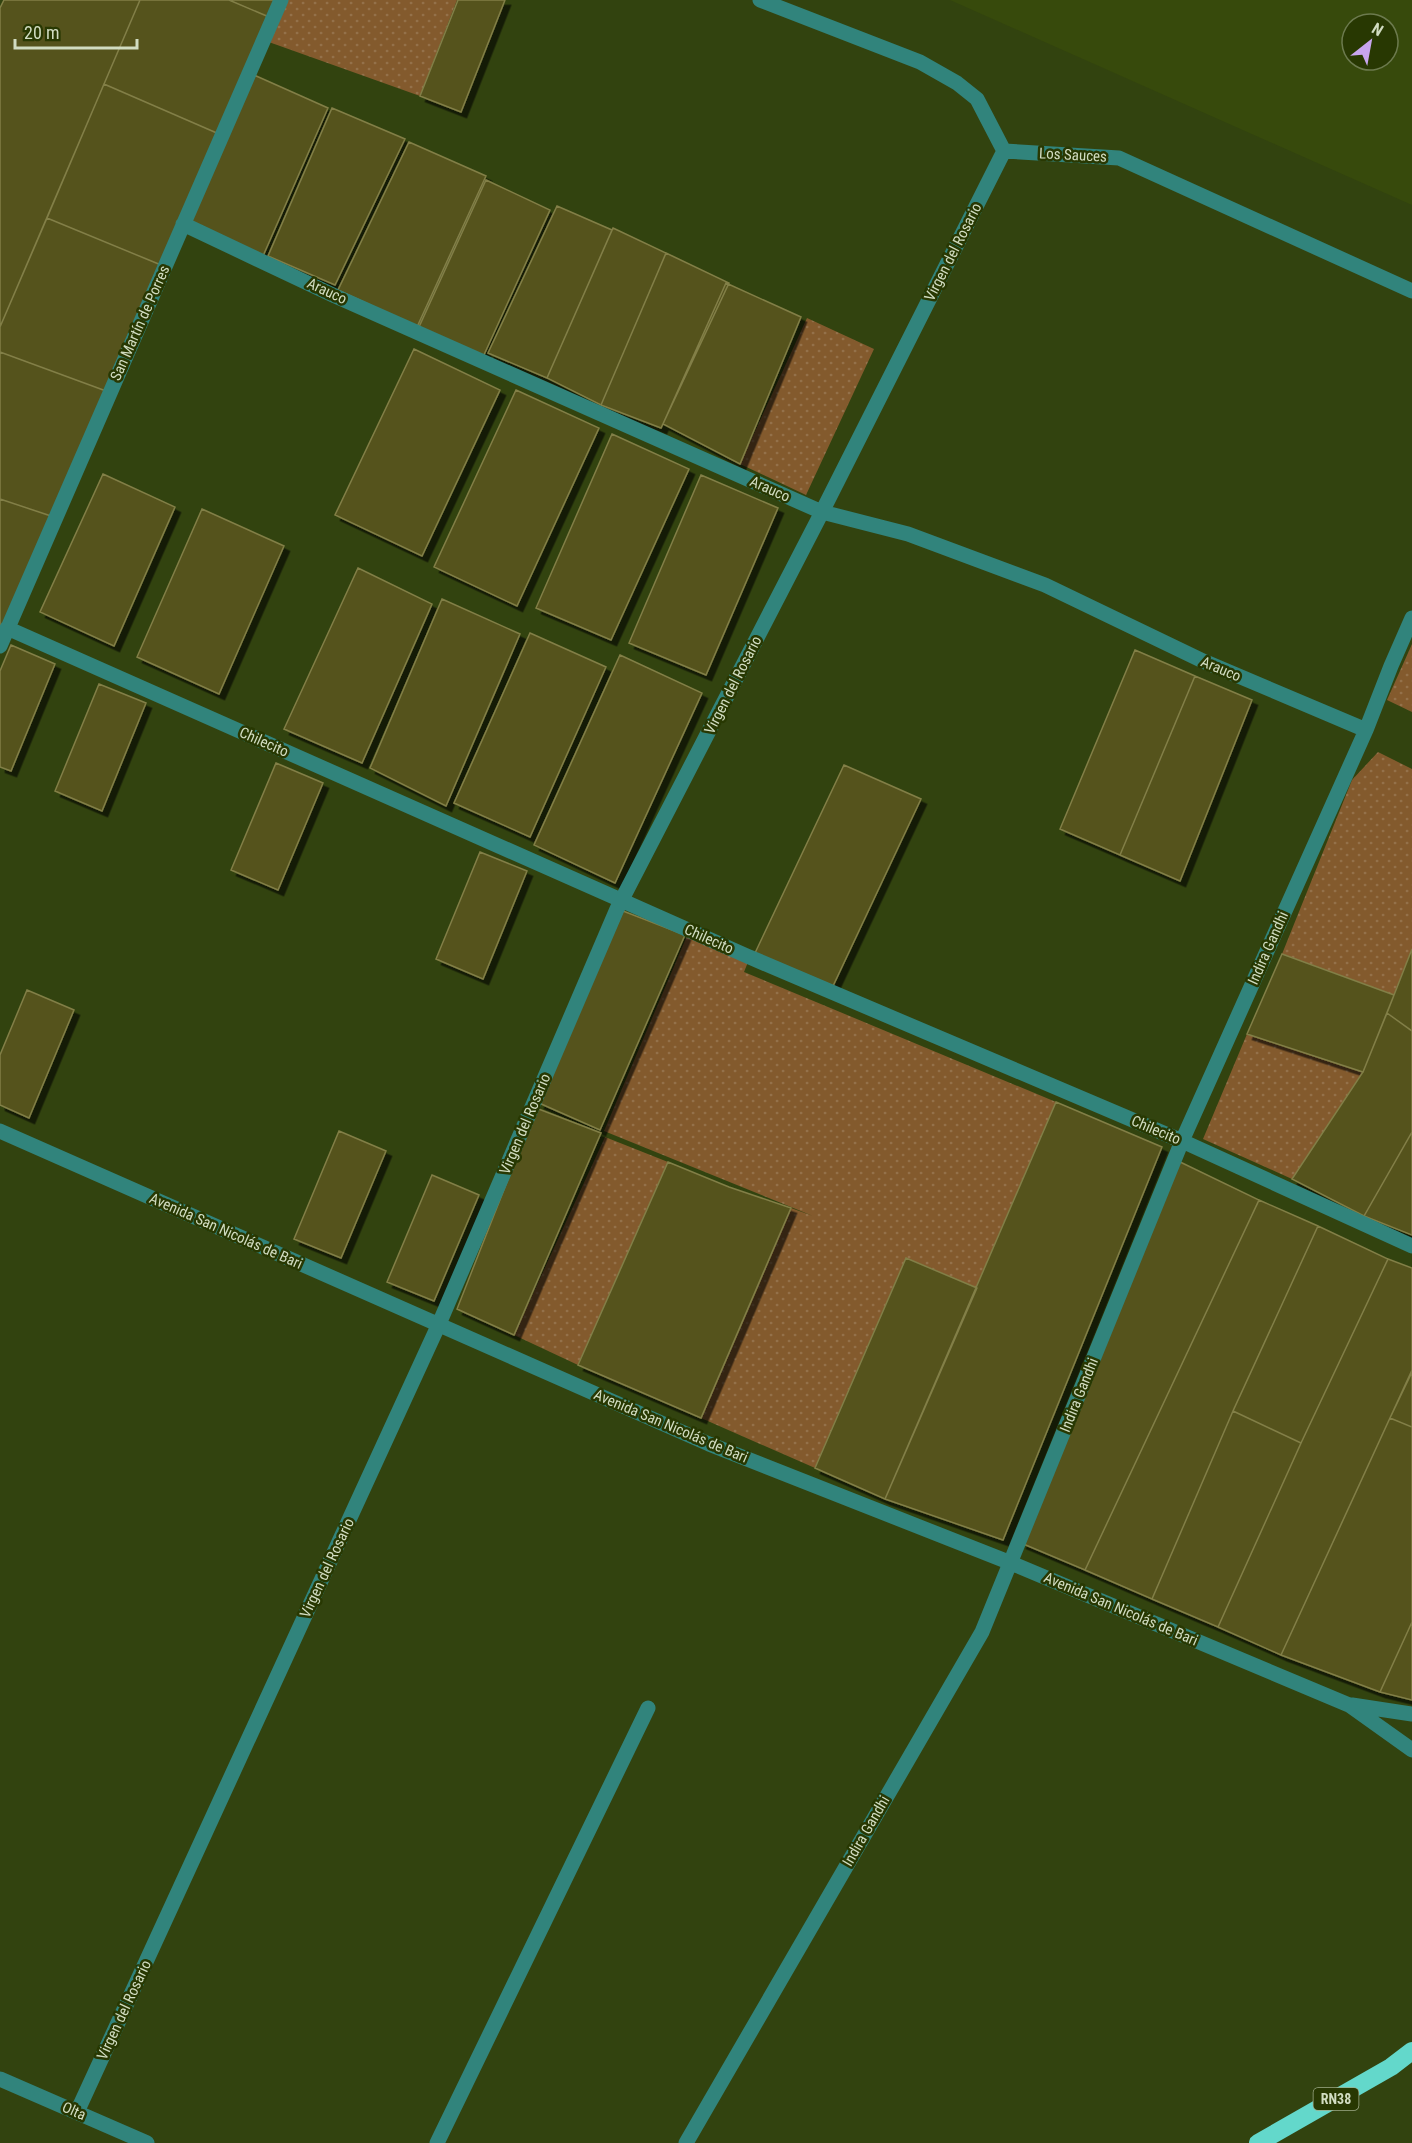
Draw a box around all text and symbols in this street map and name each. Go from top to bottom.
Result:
scale bar [15,12,136,50]
north arrow [1340,12,1400,72]
text: N [1368,19,1387,40]
text: 20 m [24,22,59,43]
street label: Los Sauces [1039,144,1108,166]
street label: Virgen del Rosario [921,200,985,304]
street label: San Martín de Porres [106,262,174,383]
street label: Arauco [304,274,350,308]
street label: Arauco [747,472,793,506]
street label: Virgen del Rosario [701,633,765,737]
street label: Arauco [1198,653,1244,685]
street label: Chilecito [237,723,291,761]
street label: Indira Gandhi [1244,909,1292,987]
street label: Chilecito [682,920,736,958]
street label: Virgen del Rosario [496,1071,554,1177]
street label: Chilecito [1129,1112,1183,1148]
street label: Avenida San Nicolás de Bari [147,1189,305,1273]
street label: Indira Gandhi [1056,1355,1102,1435]
street label: Avenida San Nicolás de Bari [591,1385,751,1467]
street label: Virgen del Rosario [296,1515,358,1621]
street label: Avenida San Nicolás de Bari [1041,1568,1201,1650]
street label: Indira Gandhi [839,1793,893,1869]
street label: Virgen del Rosario [93,1957,155,2063]
road number: RN38 [1314,2088,1358,2110]
street label: Olta [59,2098,89,2124]

